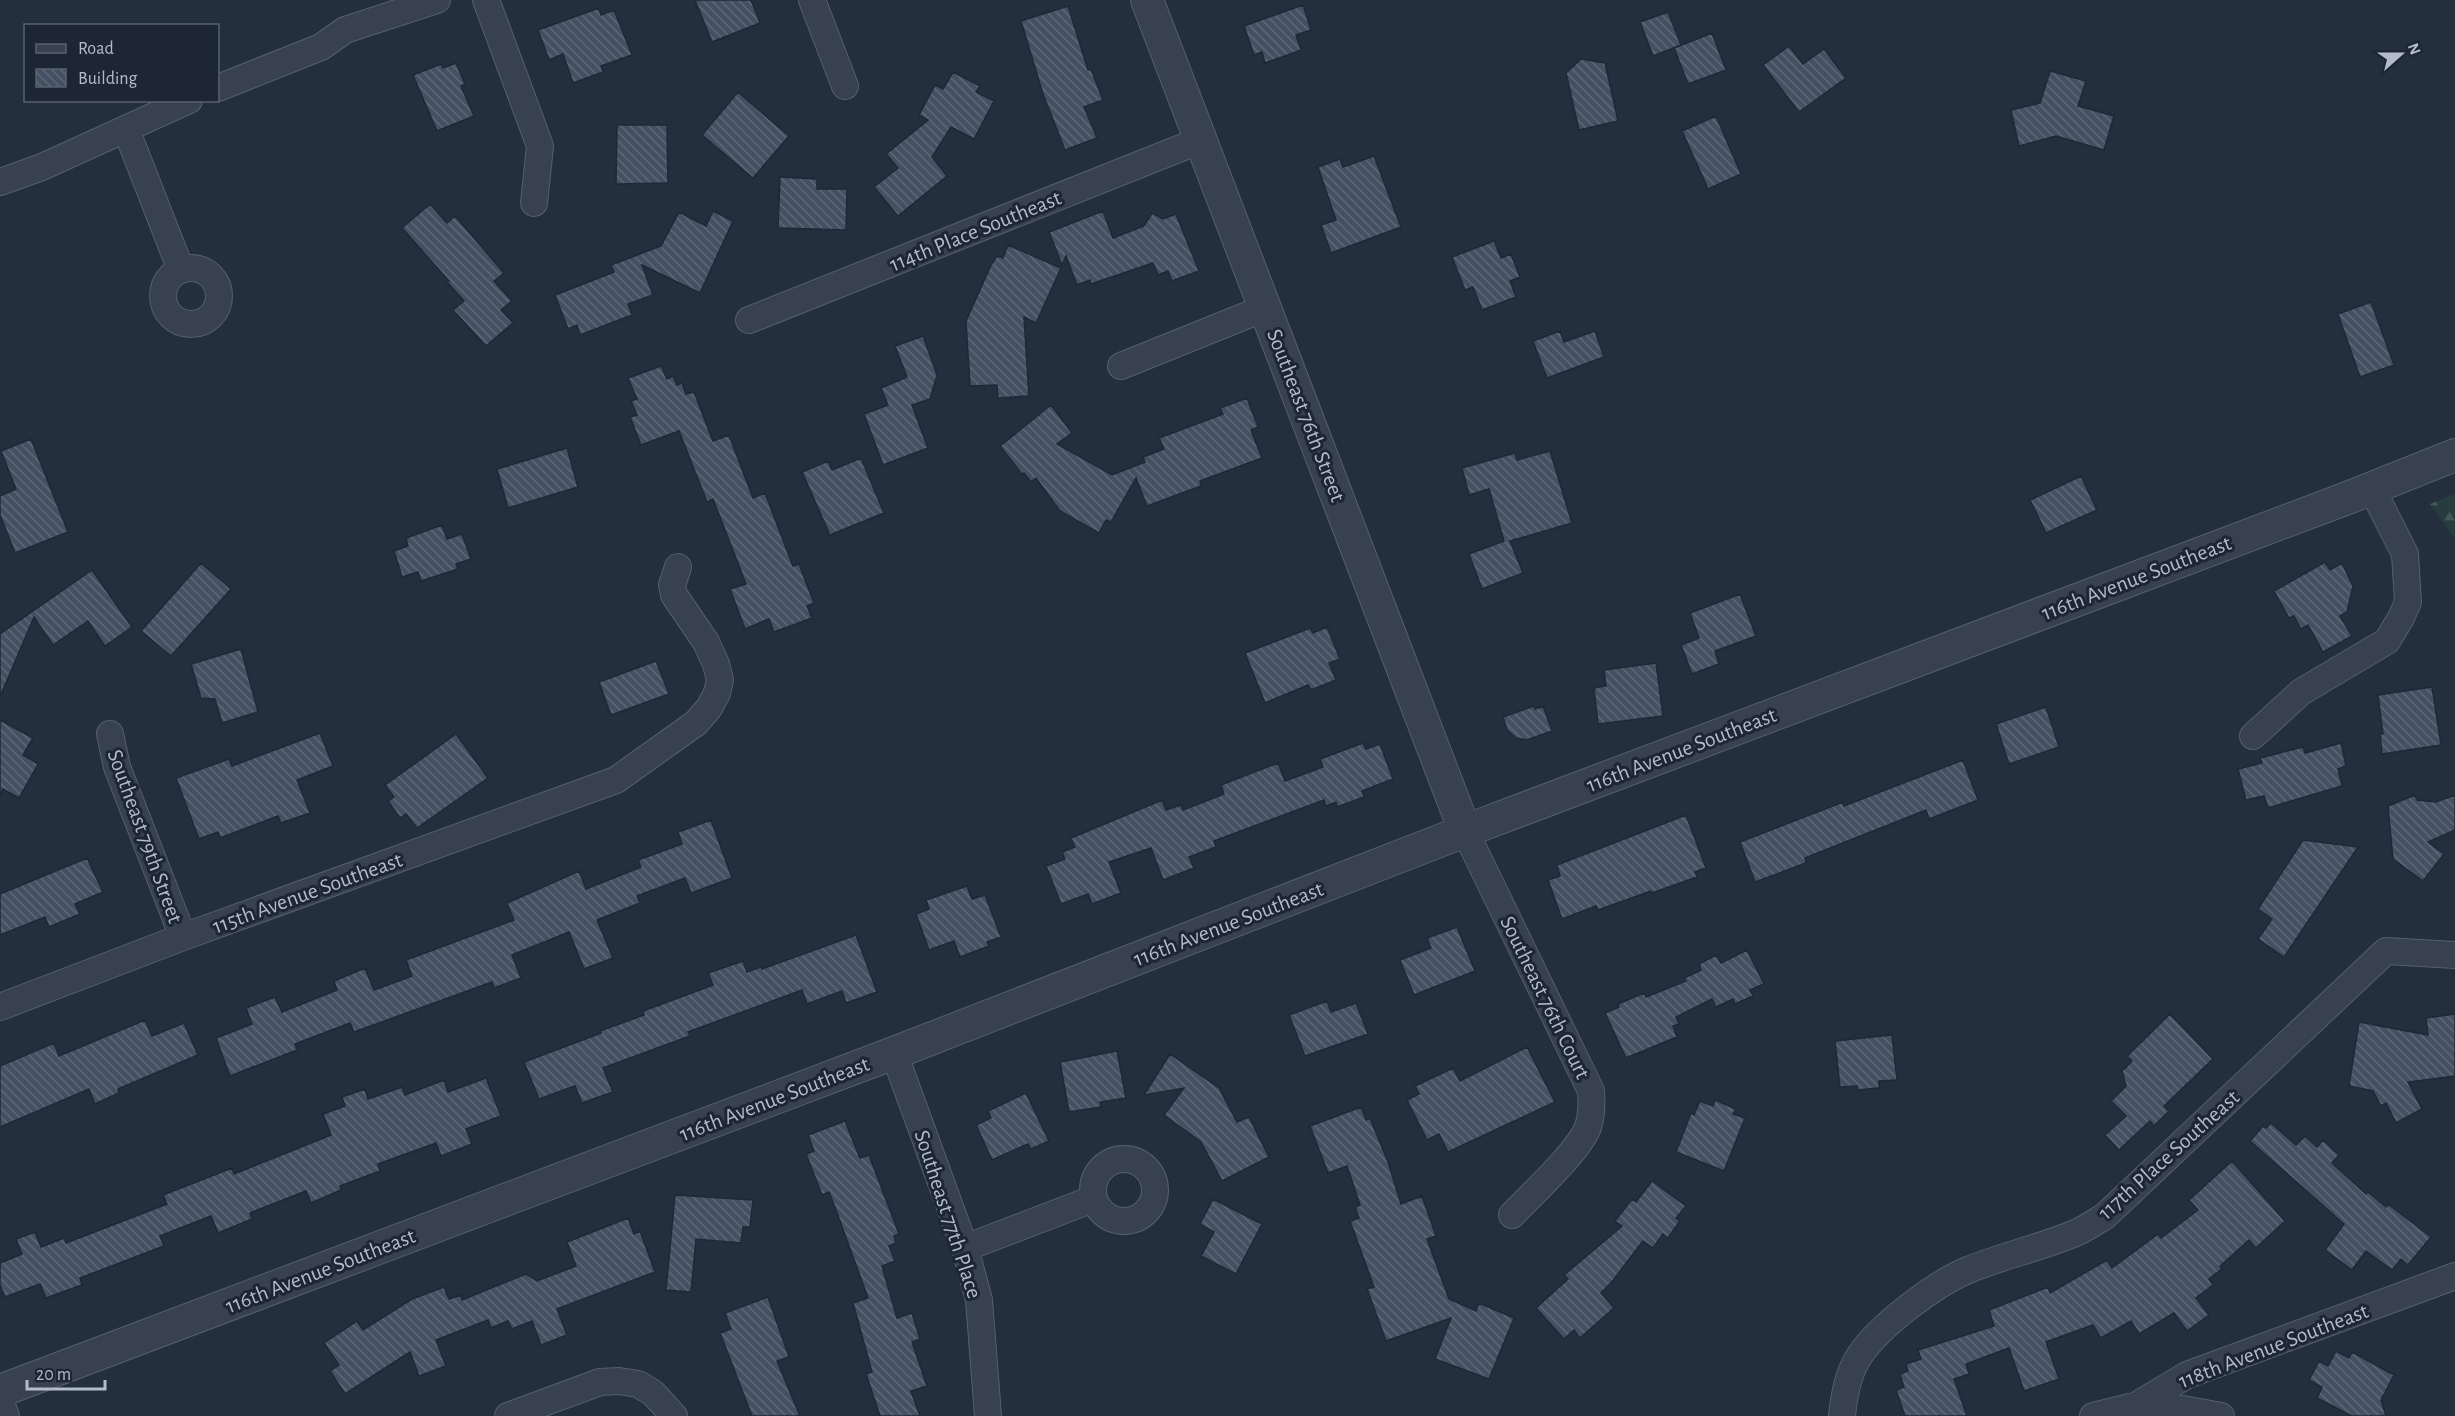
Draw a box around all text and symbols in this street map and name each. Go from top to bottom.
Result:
legend [24,24,219,102]
north arrow [2371,24,2431,84]
text: Road [78,40,114,58]
text: N [2405,41,2424,57]
text: Building [78,70,138,88]
street label: 114th Place Southeast [886,186,1064,275]
street label: Southeast 76th Street [1263,326,1349,505]
street label: 116th Avenue Southeast [2038,532,2234,624]
street label: 116th Avenue Southeast [1583,704,1779,796]
street label: Southeast 79th Street [103,747,187,926]
street label: 115th Avenue Southeast [210,848,405,937]
street label: 116th Avenue Southeast [1130,878,1326,970]
street label: Southeast 76th Court [1496,913,1594,1082]
street label: 116th Avenue Southeast [676,1053,872,1145]
street label: 117th Place Southeast [2094,1086,2243,1224]
street label: Southeast 77th Place [910,1127,986,1301]
street label: 116th Avenue Southeast [222,1225,418,1317]
street label: 118th Avenue Southeast [2175,1300,2371,1392]
scale bar [27,1353,105,1391]
text: 20 m [36,1366,71,1384]

